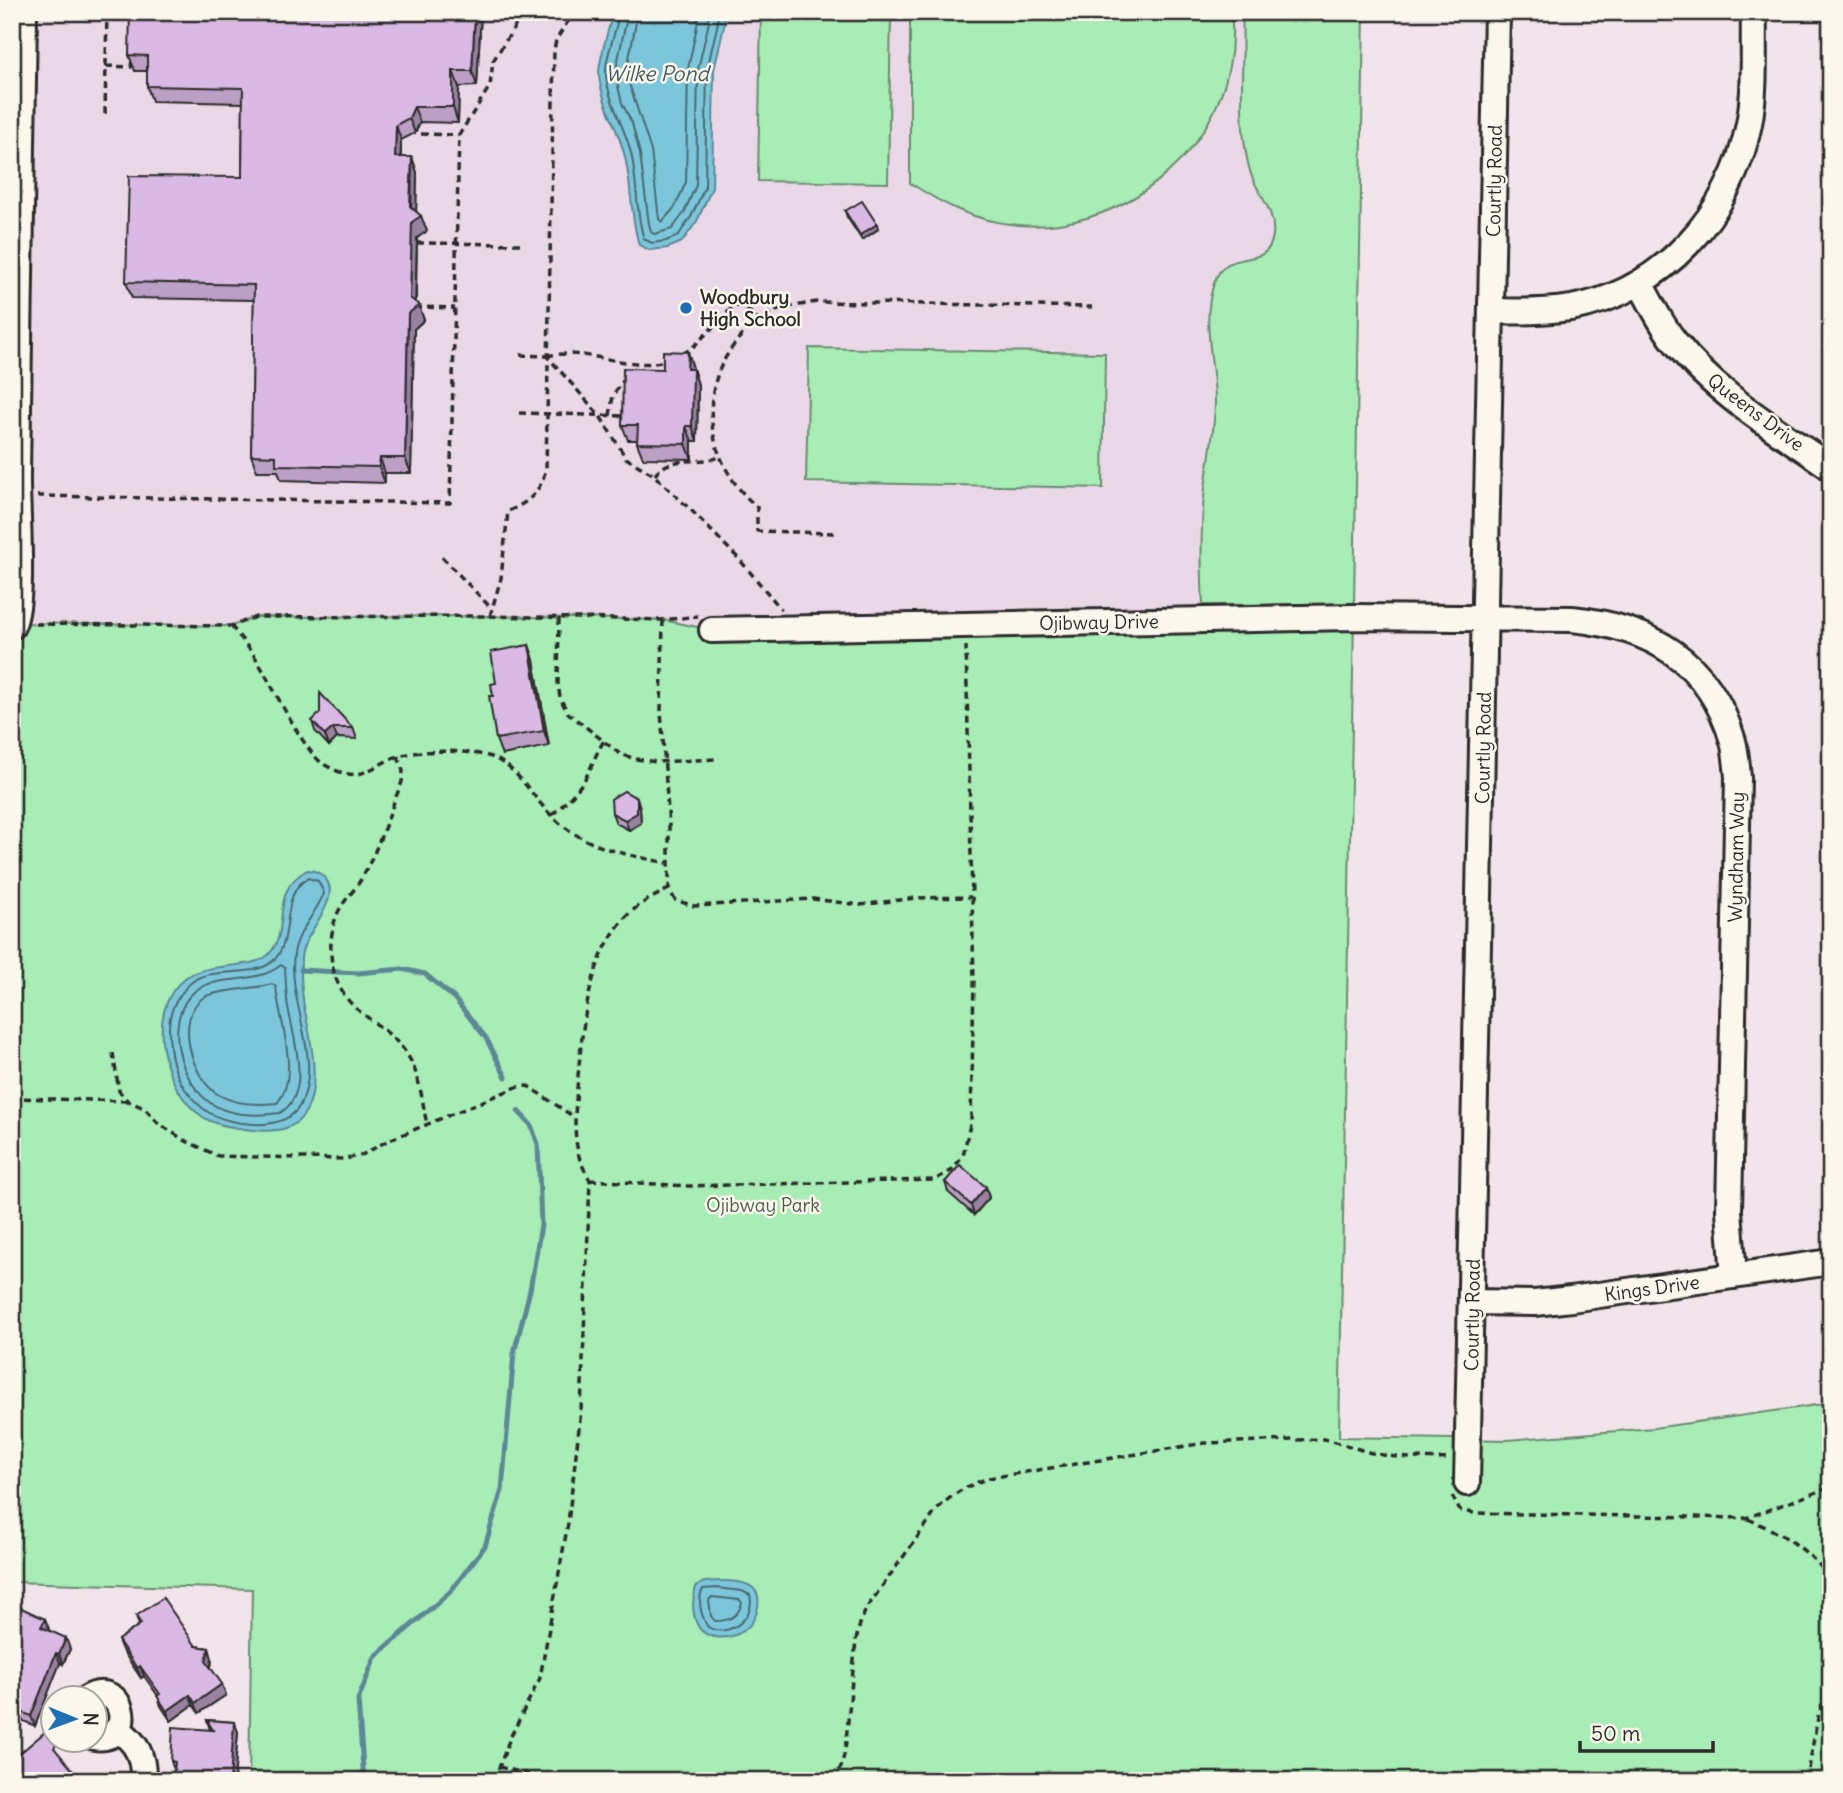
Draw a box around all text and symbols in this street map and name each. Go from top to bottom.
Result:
water label: Wilke Pond [605,60,712,87]
street label: Courtly Road [1481,125,1507,237]
place label: Woodbury High School [700,285,801,331]
marker: Woodbury High School [678,300,694,316]
street label: Queens Drive [1703,368,1809,456]
street label: Ojibway Drive [1039,609,1159,635]
street label: Courtly Road [1470,692,1496,804]
street label: Wyndham Way [1723,791,1749,923]
park label: Ojibway Park [706,1193,820,1217]
street label: Courtly Road [1459,1259,1485,1371]
street label: Kings Drive [1603,1269,1701,1307]
north arrow [38,1685,108,1755]
scale bar [1580,1709,1714,1753]
text: N [79,1713,103,1726]
text: 50 m [1591,1720,1640,1747]

